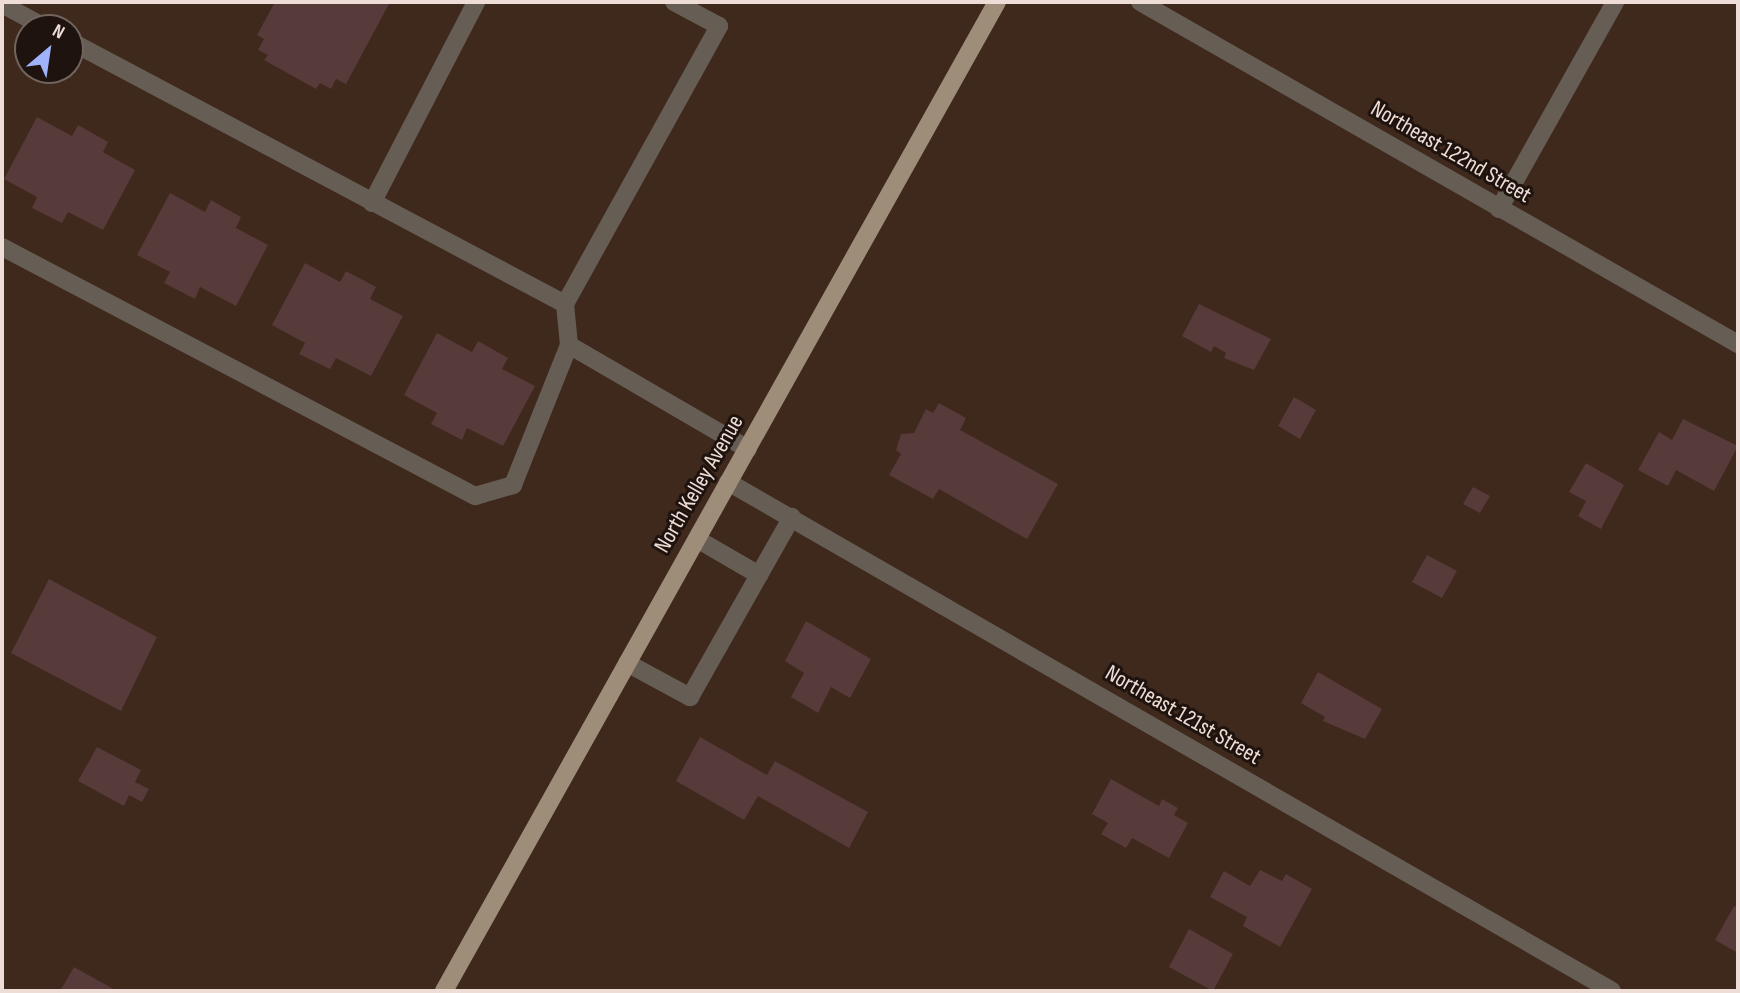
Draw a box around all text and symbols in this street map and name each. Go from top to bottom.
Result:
north arrow [14,14,84,84]
text: N [48,19,68,44]
street label: Northeast 122nd Street [1366,95,1536,209]
street label: North Kelley Avenue [648,410,750,558]
street label: Northeast 121st Street [1100,659,1266,771]

